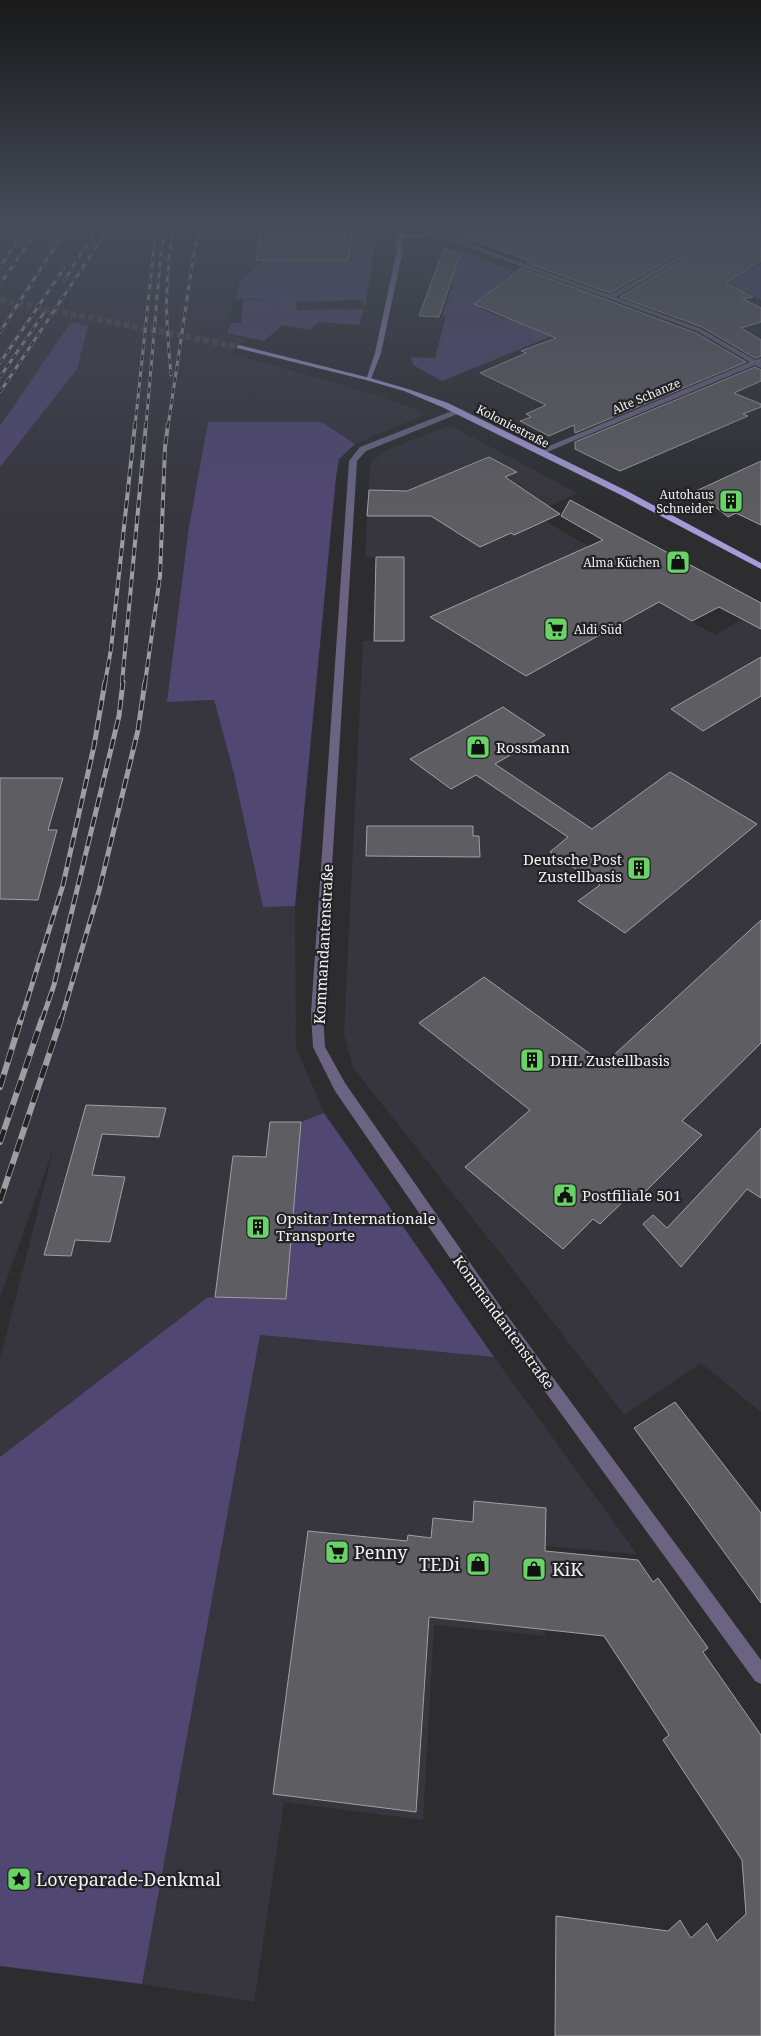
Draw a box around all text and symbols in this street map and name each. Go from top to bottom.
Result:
street label: Alte Schanze [609,374,683,418]
street label: Koloniestraße [474,400,552,452]
place label: Autohaus Schneider [657,486,714,517]
building icon: Autohaus Schneider [718,488,744,514]
shop icon: Alma Küchen [665,549,691,575]
place label: Alma Küchen [583,554,660,571]
supermarket icon: Aldi Süd [543,616,569,642]
place label: Aldi Süd [574,621,623,638]
shop icon: Rossmann [465,734,491,760]
place label: Rossmann [496,737,570,757]
place label: Deutsche Post Zustellbasis [523,849,622,886]
building icon: Deutsche Post Zustellbasis [626,855,652,881]
street label: Kommandantenstraße [309,863,337,1025]
building icon: DHL Zustellbasis [519,1047,545,1073]
place label: DHL Zustellbasis [550,1050,670,1070]
public building icon: Postfiliale 501 [552,1182,578,1208]
place label: Postfiliale 501 [582,1185,681,1205]
place label: Opsitar Internationale Transporte [276,1208,436,1245]
building icon: Opsitar Internationale Transporte [245,1214,271,1240]
street label: Kommandantenstraße [449,1251,559,1393]
supermarket icon: Penny [324,1539,350,1565]
place label: Penny [354,1540,408,1564]
shop icon: TEDi [465,1551,491,1577]
place label: TEDi [419,1552,460,1576]
shop icon: KiK [521,1556,547,1582]
place label: KiK [552,1557,583,1581]
place icon: Loveparade-Denkmal [6,1866,32,1892]
place label: Loveparade-Denkmal [36,1867,221,1891]

